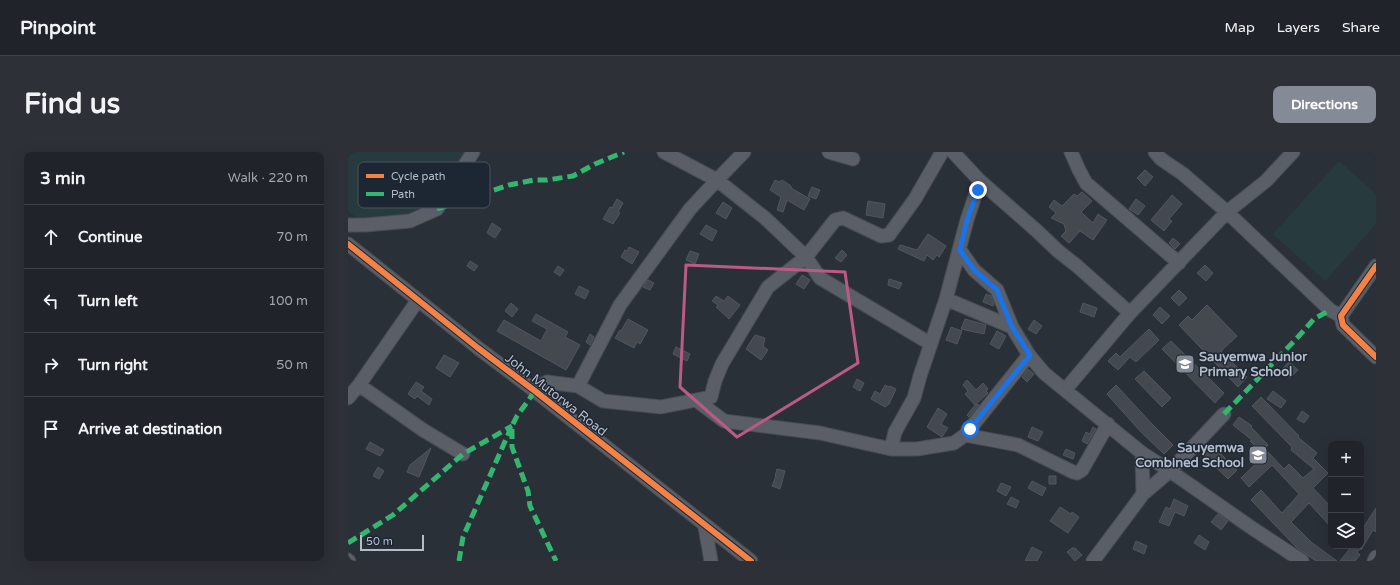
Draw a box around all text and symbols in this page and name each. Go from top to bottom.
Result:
text: Pinpoint [20,17,96,39]
text: Map [1225,19,1255,36]
text: Layers [1277,19,1320,36]
text: Share [1342,19,1380,36]
button: Directions [1273,86,1376,123]
text: Find us [24,87,120,121]
legend [358,162,490,208]
text: 3 min [40,168,85,189]
text: Walk · 220 m [228,170,308,186]
text: Cycle path [391,170,446,183]
route end [969,181,987,199]
text: Path [391,188,415,201]
icon: ahead [40,226,62,248]
text: Continue [78,228,142,246]
text: 70 m [276,229,308,245]
icon: left [40,290,62,312]
text: Turn left [78,292,138,310]
text: 100 m [268,293,308,309]
place label: Sauyemwa Junior Primary School [1199,349,1308,380]
street label: John Mutorwa Road [502,350,610,440]
school or university icon: Sauyemwa Junior Primary School [1174,353,1196,375]
icon: right [40,354,62,376]
text: Turn right [78,356,148,374]
text: 50 m [276,357,308,373]
icon: arrive [40,418,62,440]
text: Arrive at destination [78,420,222,438]
route start [961,420,979,438]
place label: Sauyemwa Combined School [1135,440,1244,471]
map controls [1328,441,1364,549]
button: + [1328,441,1364,477]
school or university icon: Sauyemwa Combined School [1247,444,1269,466]
button: − [1328,477,1364,513]
button: layers [1328,513,1364,549]
scale bar [360,533,424,552]
text: 50 m [366,535,393,548]

